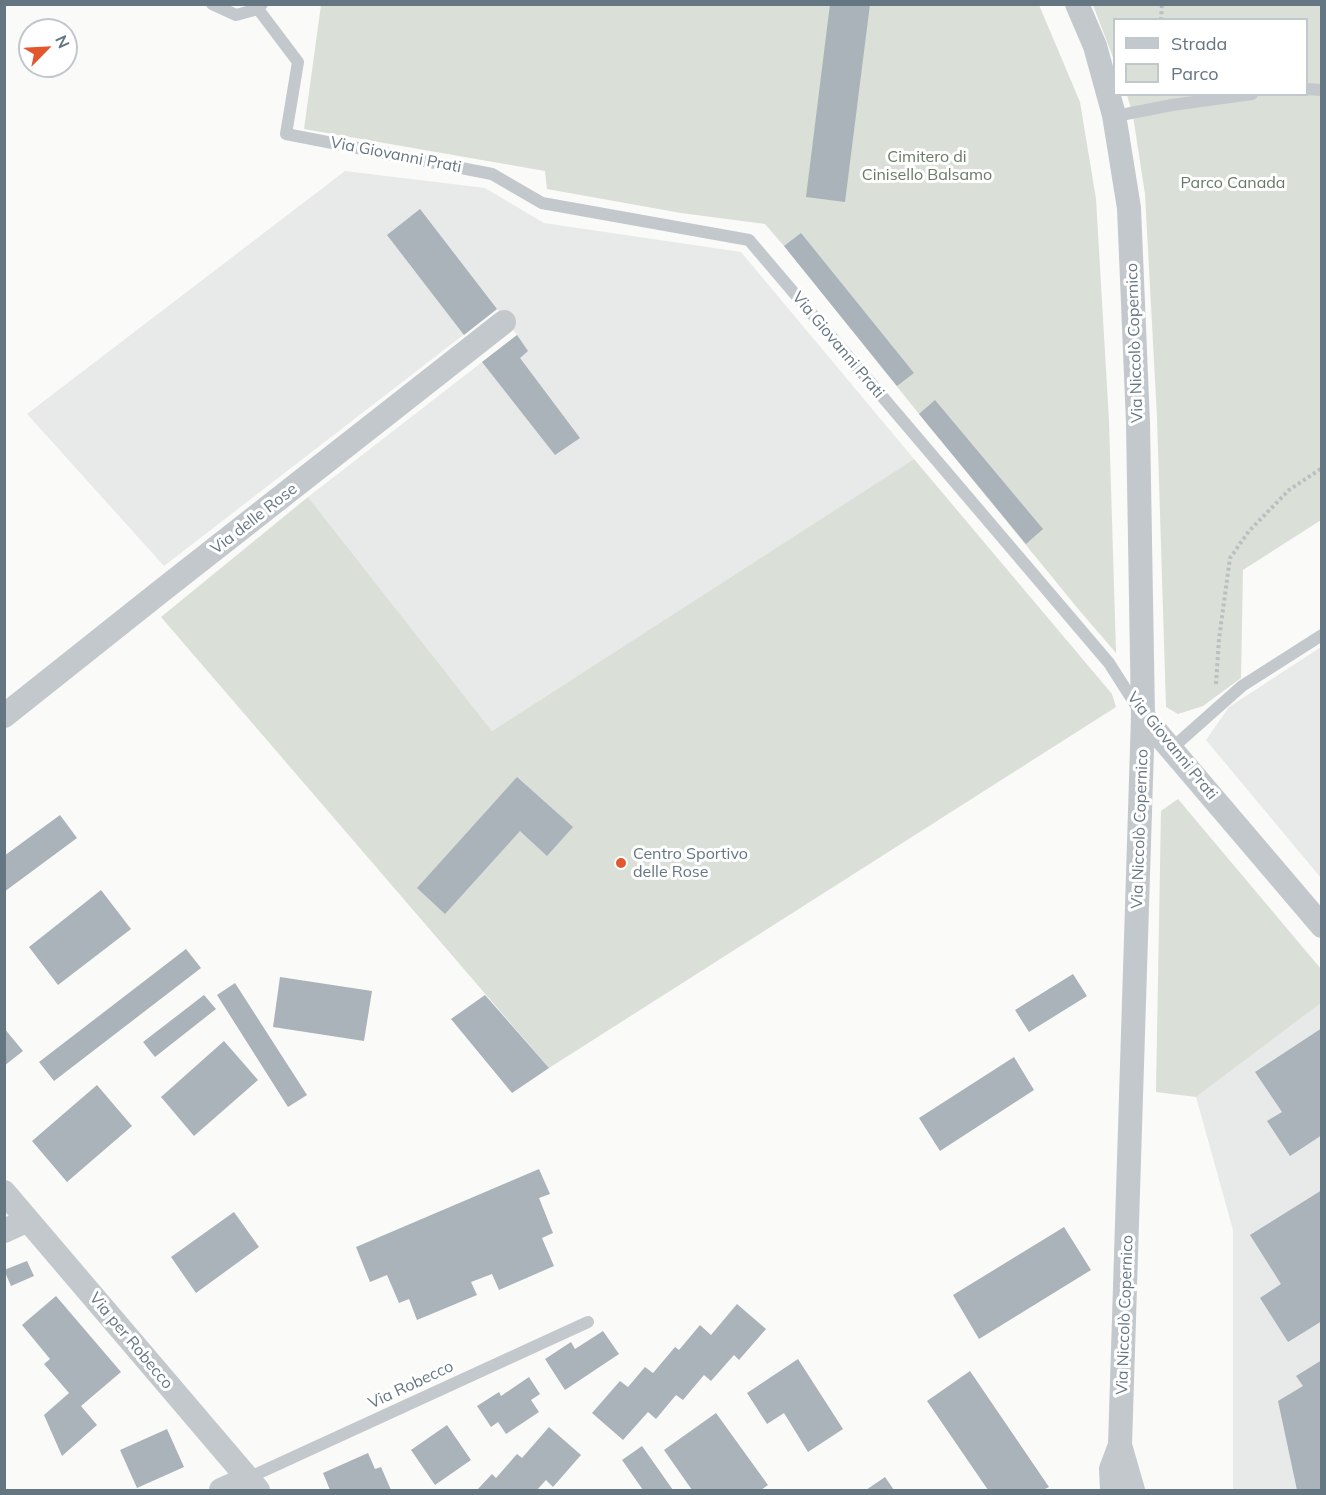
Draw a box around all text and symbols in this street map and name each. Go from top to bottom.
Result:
north arrow [18,18,78,78]
legend [1113,18,1308,96]
text: N [51,32,74,51]
text: Strada [1171,32,1227,55]
text: Parco [1171,62,1219,85]
street label: Via Giovanni Prati [329,133,463,177]
park label: Cimitero di Cinisello Balsamo [862,147,992,185]
park label: Parco Canada [1181,173,1285,193]
street label: Via Niccolò Copernico [1123,263,1147,423]
street label: Via Giovanni Prati [788,288,888,402]
street label: Via delle Rose [207,479,301,559]
street label: Via Giovanni Prati [1123,688,1221,804]
street label: Via Niccolò Copernico [1128,749,1152,909]
place label: Centro Sportivo delle Rose [633,844,748,882]
marker: Centro Sportivo delle Rose [614,856,628,870]
street label: Via Niccolò Copernico [1113,1235,1137,1395]
street label: Via per Robecco [85,1289,177,1393]
street label: Via Robecco [365,1357,457,1413]

